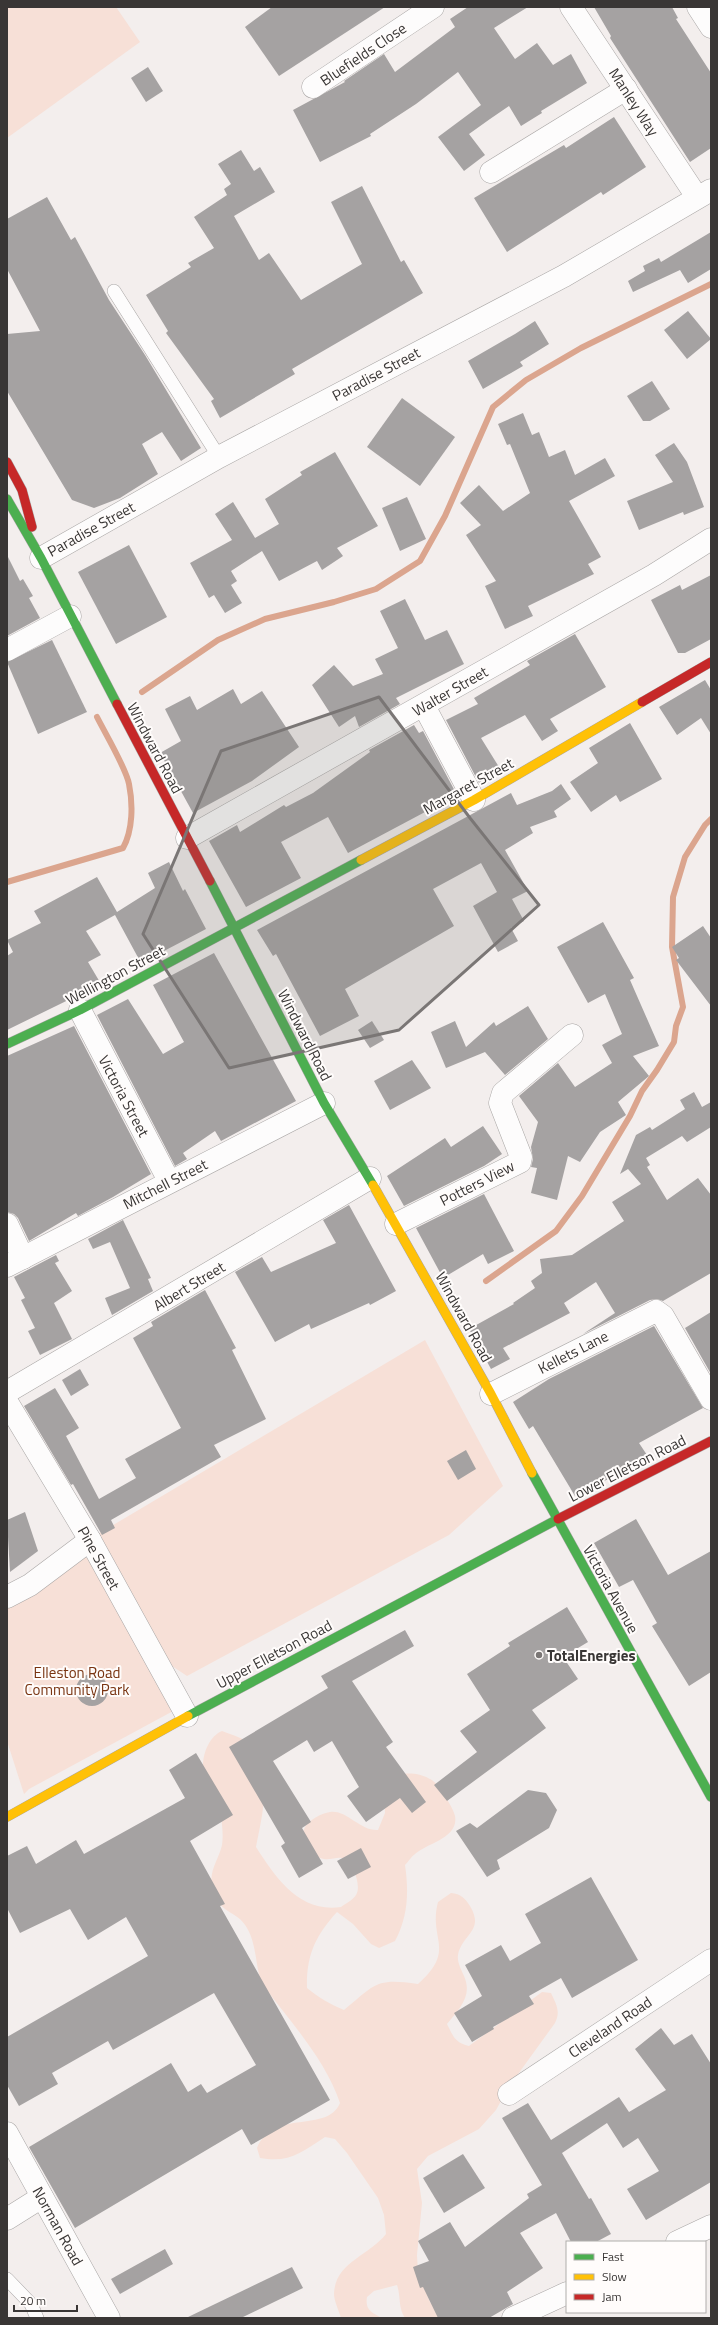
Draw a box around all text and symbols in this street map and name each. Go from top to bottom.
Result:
street label: Bluefields Close [315,17,411,91]
street label: Manley Way [603,63,665,141]
street label: Paradise Street [328,341,425,407]
street label: Paradise Street [43,495,140,563]
street label: Walter Street [408,660,493,722]
street label: Windward Road [121,698,189,798]
street label: Margaret Street [419,751,518,820]
street label: Wellington Street [61,939,169,1011]
street label: Windward Road [272,985,338,1085]
street label: Victoria Street [93,1051,156,1142]
street label: Mitchell Street [119,1152,212,1215]
street label: Potters View [436,1154,518,1212]
street label: Albert Street [149,1255,230,1317]
street label: Windward Road [430,1268,498,1366]
street label: Kellets Lane [534,1324,612,1380]
street label: Lower Elletson Road [564,1428,690,1508]
street label: Pine Street [72,1522,126,1595]
street label: Victoria Avenue [577,1541,645,1637]
street label: Upper Elletson Road [212,1614,336,1694]
place label: TotalEnergies [547,1644,635,1667]
marker: TotalEnergies [534,1650,544,1660]
park label: Elleston Road Community Park [25,1661,129,1701]
street label: Cleveland Road [564,1990,656,2064]
street label: Norman Road [27,2182,89,2270]
legend [566,2241,706,2313]
text: Fast [602,2247,625,2266]
text: Slow [602,2267,627,2286]
scale bar [14,2287,77,2313]
text: Jam [602,2287,622,2306]
text: 20 m [20,2291,46,2310]

